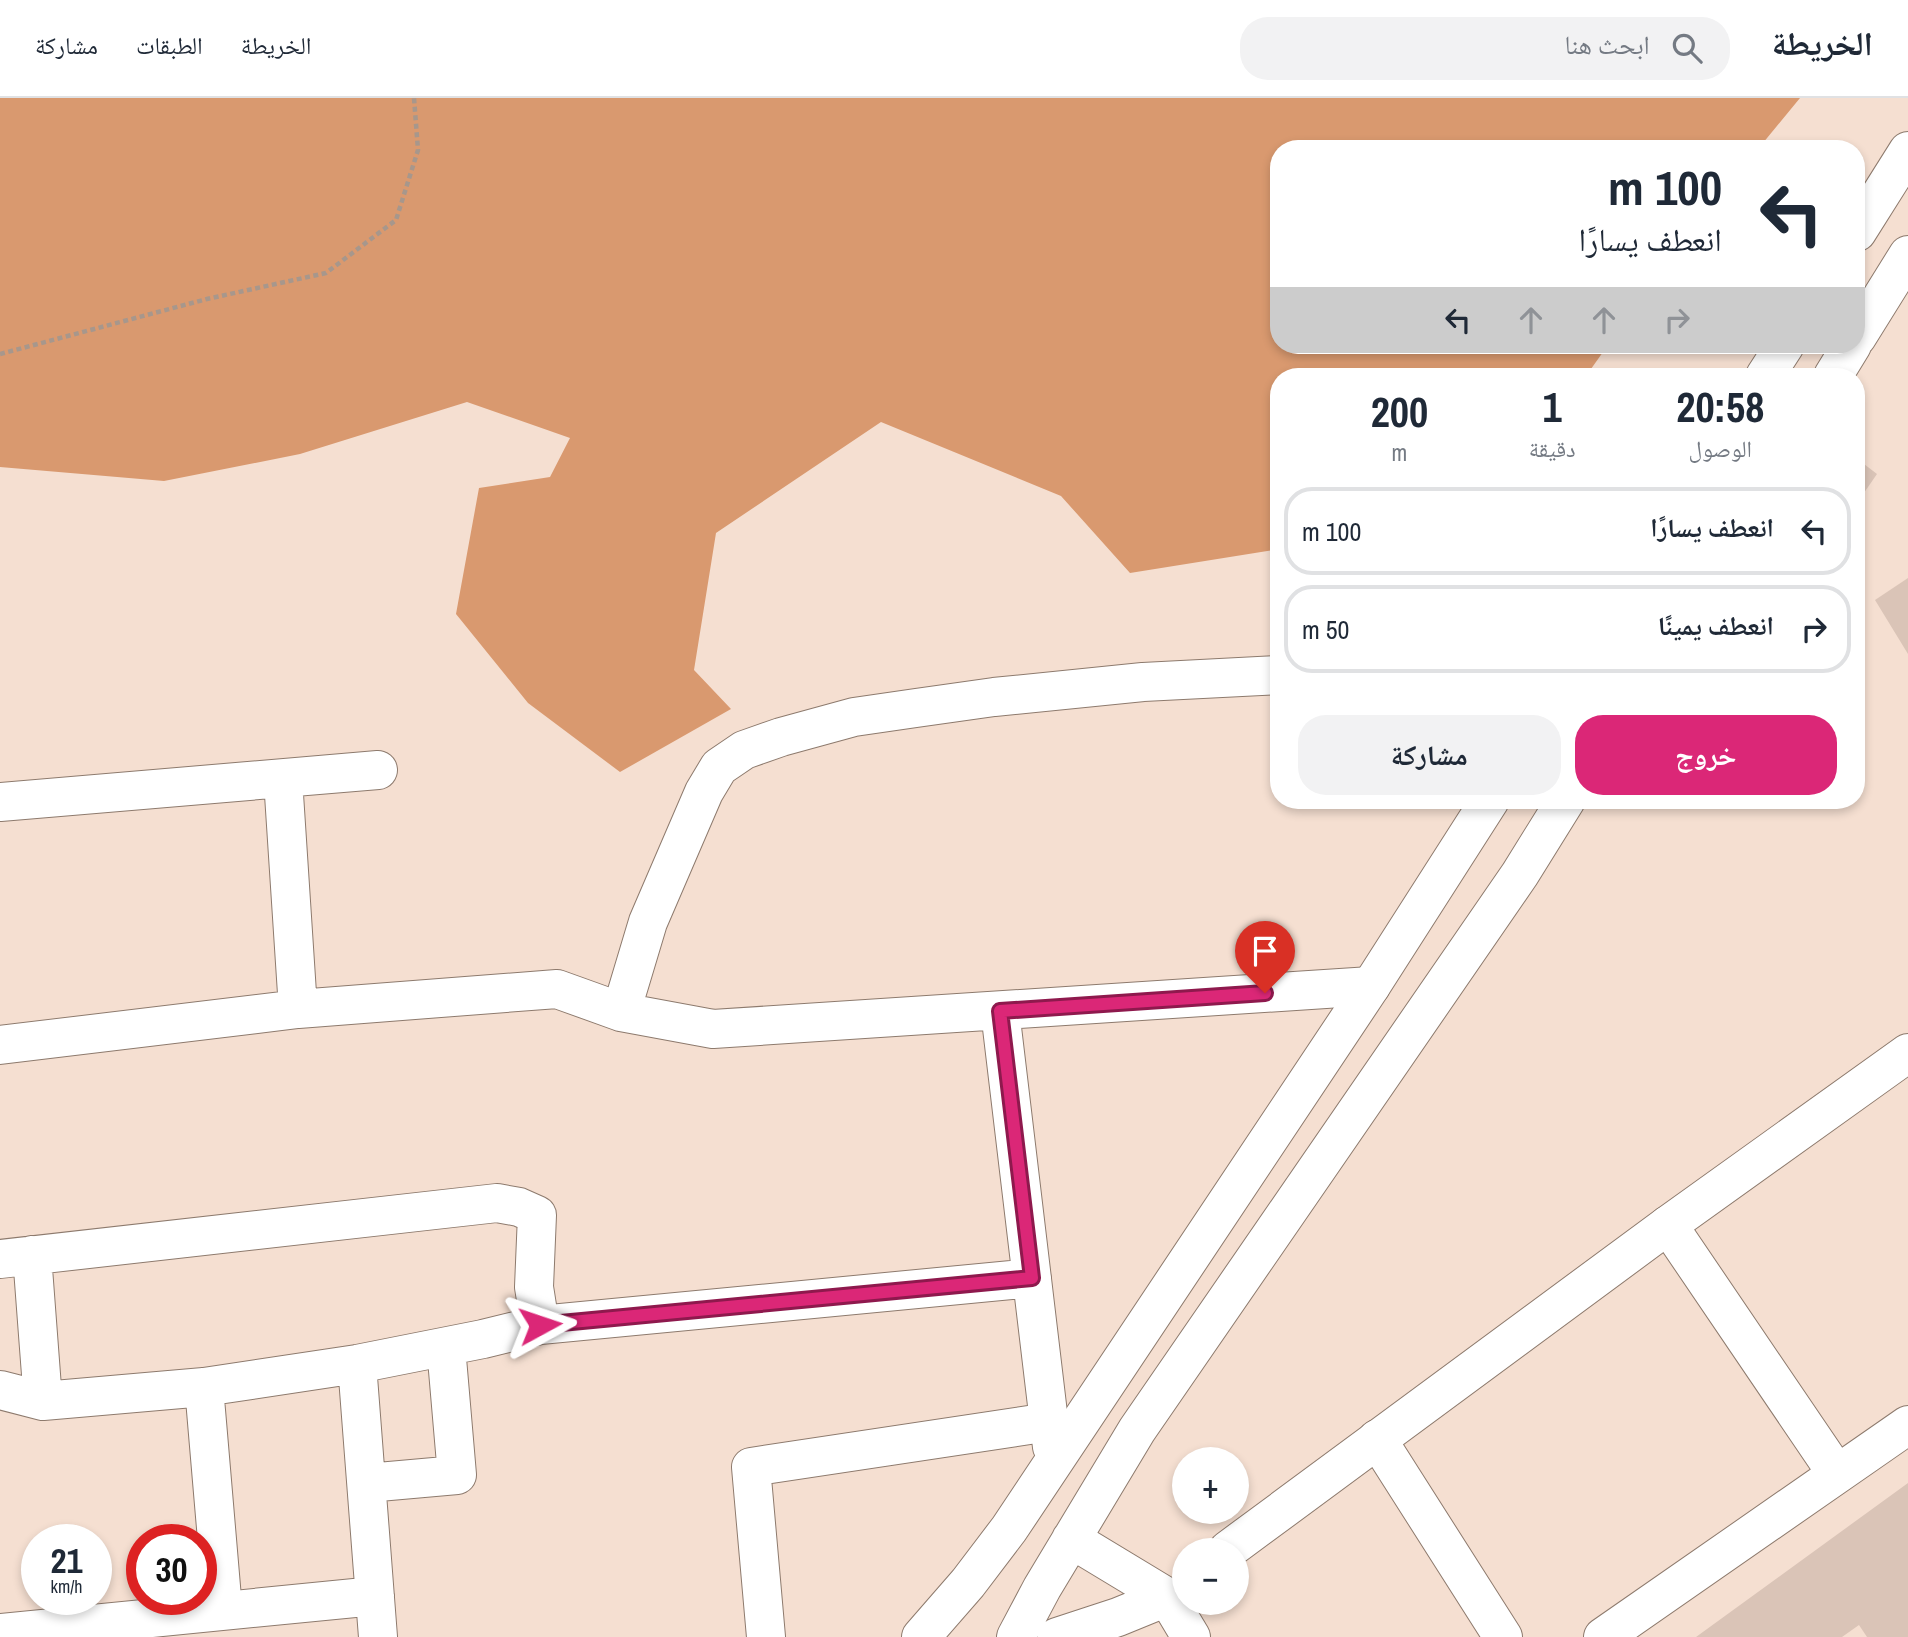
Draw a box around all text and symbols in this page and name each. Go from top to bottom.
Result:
search box [1240,17,1730,80]
text: الخريطة [1772,21,1873,65]
text: ابحث هنا [1565,27,1650,62]
text: مشاركة [35,29,98,61]
text: الطبقات [136,29,203,61]
text: الخريطة [241,29,311,61]
icon: search [1668,29,1706,67]
text: 100 m [1608,154,1722,220]
icon: left [1746,168,1837,259]
text: انعطف يسارًا [1579,218,1722,261]
icon: left [1439,301,1477,339]
icon: ahead [1512,301,1550,339]
icon: ahead [1585,301,1623,339]
icon: right [1658,301,1696,339]
text: 1 [1543,379,1562,435]
text: 20:58 [1676,379,1764,435]
text: 200 [1371,384,1428,440]
text: دقيقة [1529,433,1576,464]
text: الوصول [1688,433,1752,464]
text: m [1392,437,1407,468]
text: انعطف يسارًا [1650,510,1774,545]
icon: left [1795,512,1833,550]
text: 100 m [1302,514,1361,549]
text: انعطف يمينًا [1658,608,1774,643]
icon: right [1795,610,1833,648]
text: 50 m [1302,612,1349,647]
button: مشاركة [1298,715,1561,795]
button: خروج [1575,715,1837,795]
pin [1235,921,1295,993]
icon: arrive [1246,932,1284,970]
position arrow [503,1288,577,1362]
map controls [1172,1447,1249,1615]
button: + [1172,1447,1249,1524]
speed limit sign: 30 [126,1524,217,1615]
text: 21 [51,1537,82,1584]
button: − [1172,1538,1249,1615]
text: km/h [51,1574,83,1599]

